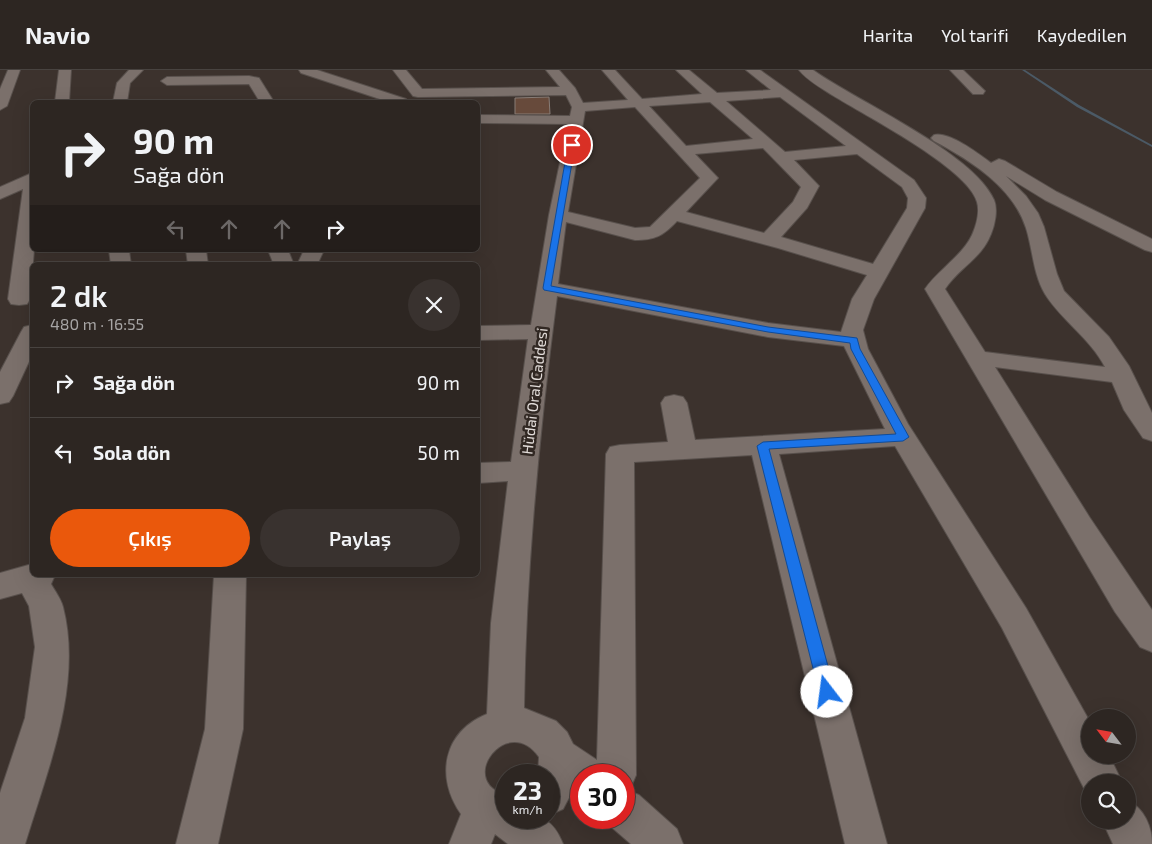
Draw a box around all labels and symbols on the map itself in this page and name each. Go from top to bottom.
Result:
pin [551,124,593,166]
street label: Hüdai Oral Caddesi [517,327,551,455]
position arrow [800,665,852,717]
north arrow [1081,709,1136,764]
speed limit sign: 30 [570,764,635,829]

